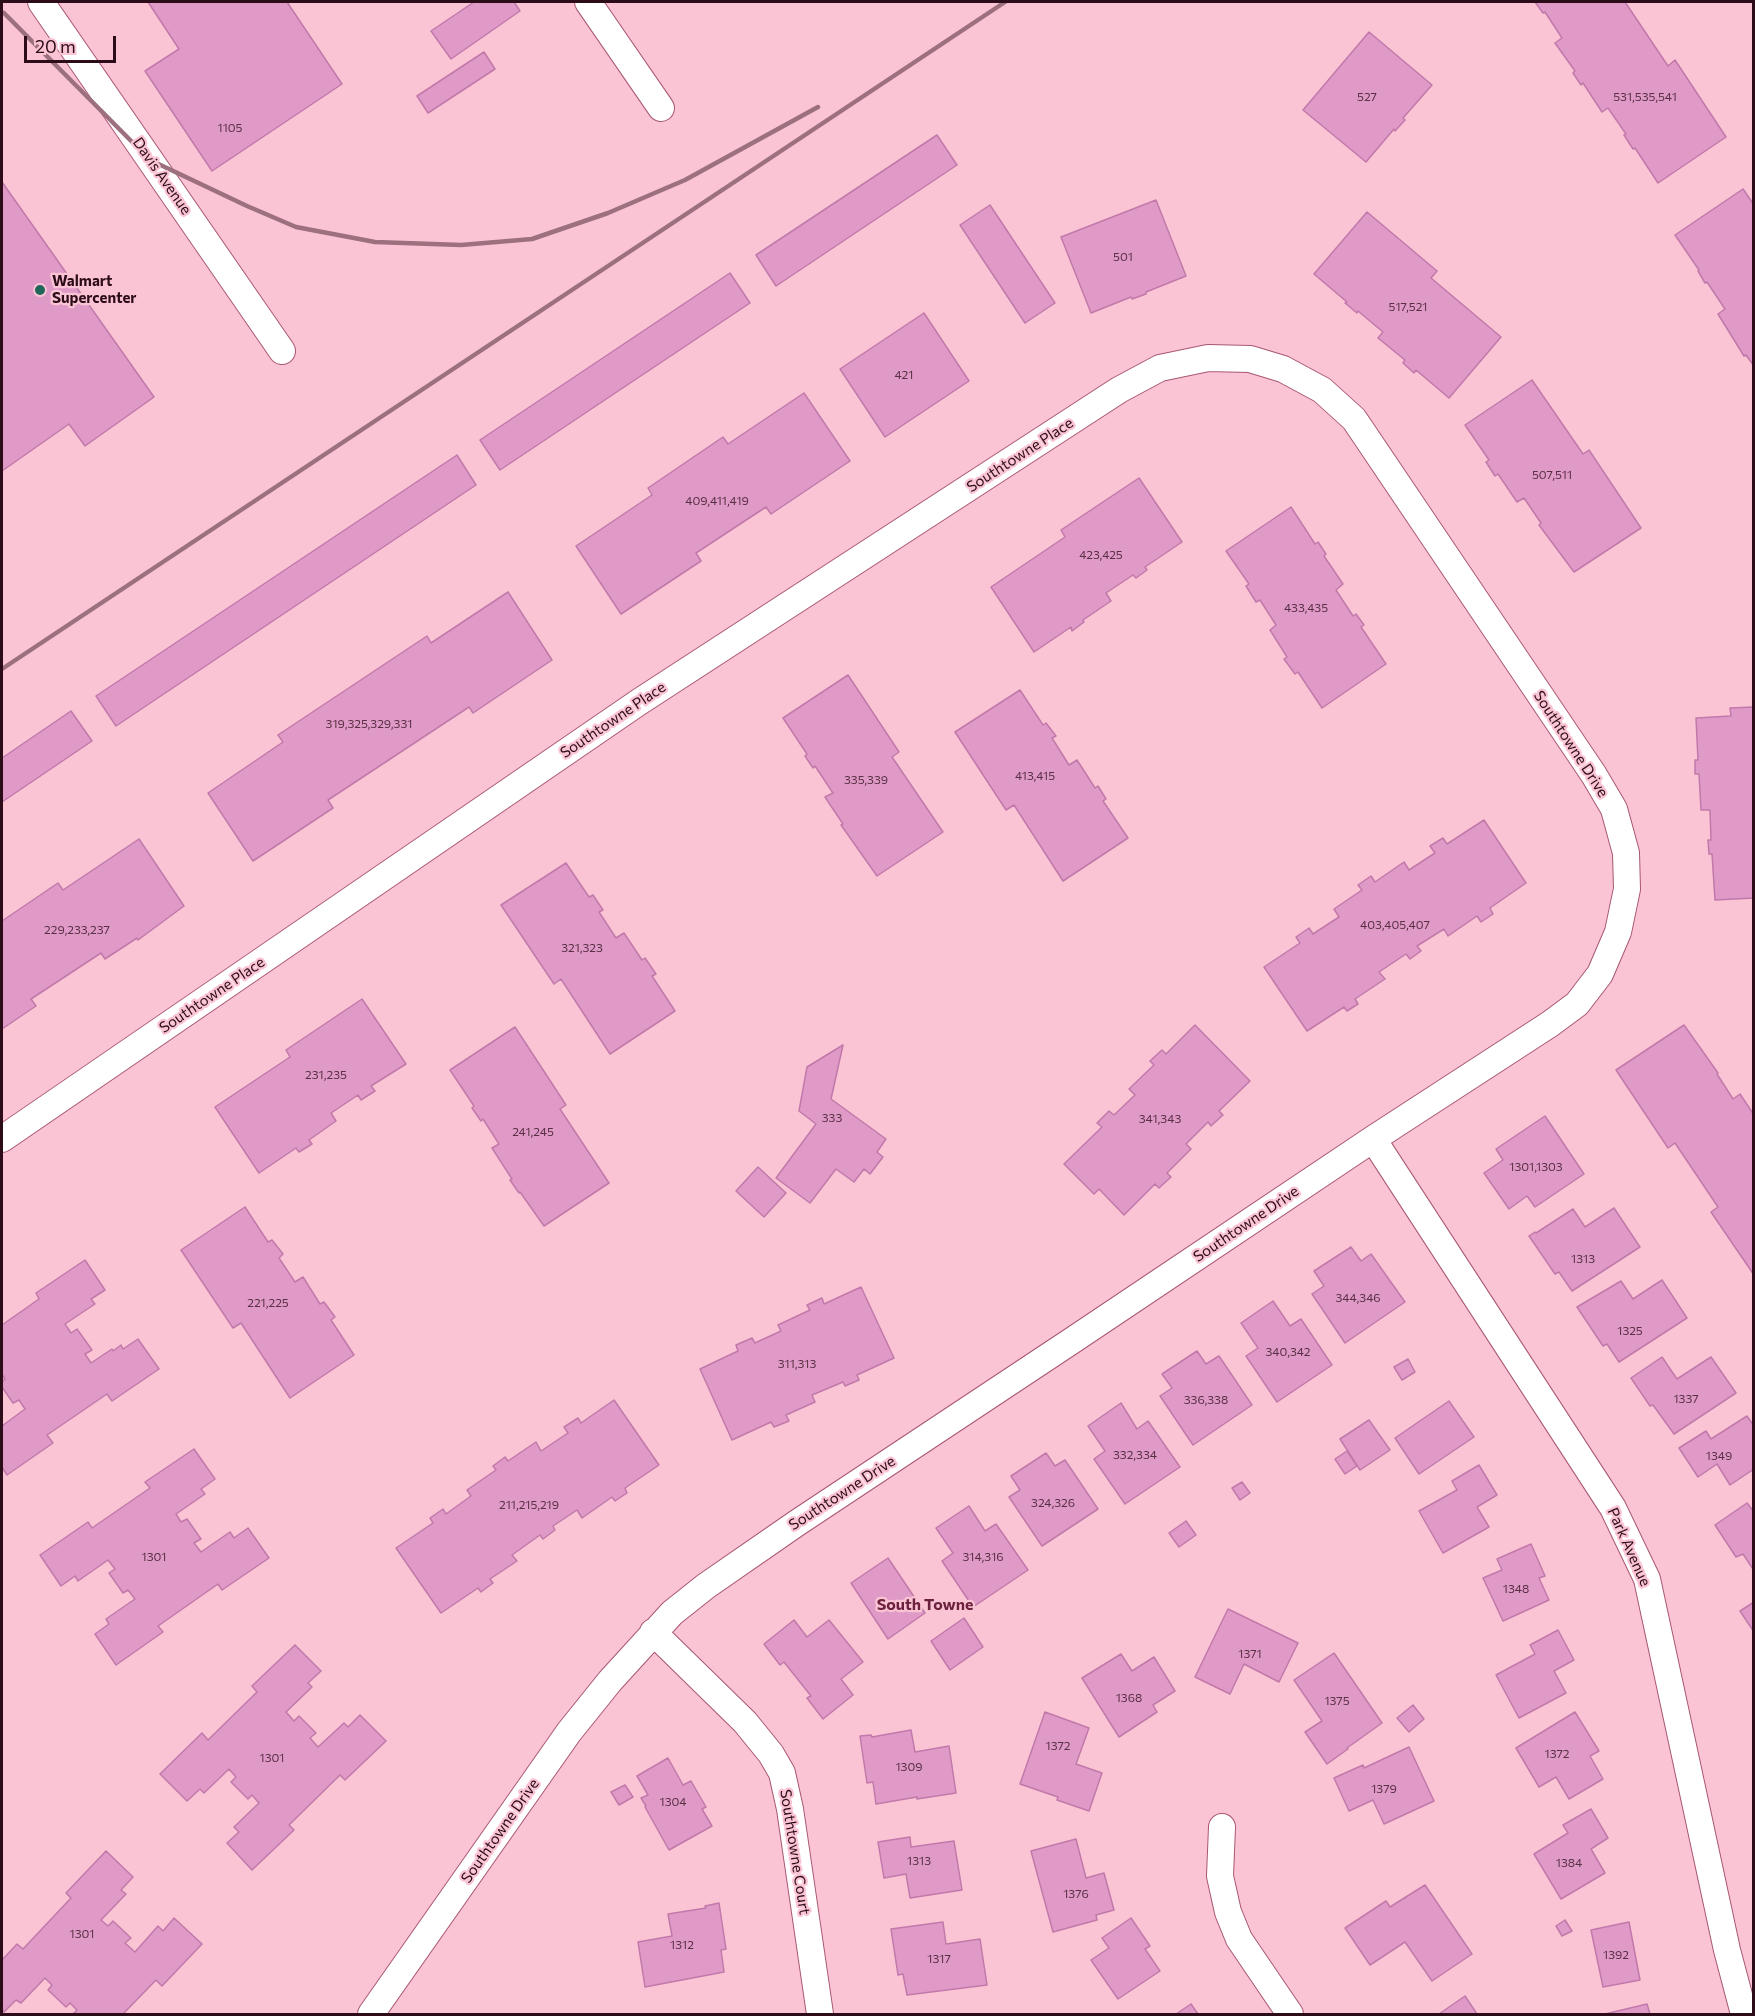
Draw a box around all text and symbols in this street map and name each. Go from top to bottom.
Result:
scale bar [27,24,118,62]
text: 20 m [35,35,76,57]
house number: 527 [1357,90,1377,104]
house number: 531,535,541 [1613,90,1677,104]
house number: 1105 [218,121,242,135]
street label: Davis Avenue [129,134,195,218]
house number: 501 [1113,250,1133,264]
place label: Walmart Supercenter [52,272,137,307]
marker: Walmart Supercenter [33,283,47,297]
house number: 517,521 [1389,300,1427,314]
house number: 421 [895,368,913,382]
street label: Southtowne Place [963,414,1077,496]
house number: 507,511 [1532,468,1572,482]
house number: 409,411,419 [685,494,749,508]
house number: 423,425 [1079,548,1123,562]
house number: 433,435 [1284,601,1328,615]
street label: Southtowne Place [557,678,669,762]
street label: Southtowne Drive [1530,687,1612,801]
house number: 319,325,329,331 [326,717,412,731]
house number: 413,415 [1015,769,1055,783]
house number: 335,339 [844,773,888,787]
house number: 403,405,407 [1360,918,1430,932]
house number: 229,233,237 [44,923,110,937]
house number: 321,323 [561,941,603,955]
street label: Southtowne Place [156,953,268,1037]
house number: 231,235 [305,1068,347,1082]
house number: 333 [822,1111,842,1125]
house number: 341,343 [1139,1112,1181,1126]
house number: 241,245 [512,1125,554,1139]
house number: 1301,1303 [1509,1160,1563,1174]
street label: Southtowne Drive [1190,1182,1302,1266]
house number: 1313 [1571,1252,1595,1266]
house number: 344,346 [1335,1291,1381,1305]
house number: 221,225 [247,1296,289,1310]
house number: 1325 [1617,1324,1643,1338]
house number: 340,342 [1266,1345,1310,1359]
house number: 311,313 [778,1357,816,1371]
house number: 1337 [1673,1392,1699,1406]
house number: 336,338 [1184,1393,1228,1407]
house number: 332,334 [1113,1448,1157,1462]
house number: 1349 [1706,1449,1732,1463]
street label: Southtowne Drive [785,1452,899,1534]
house number: 324,326 [1031,1496,1075,1510]
house number: 211,215,219 [499,1498,559,1512]
street label: Park Avenue [1604,1505,1654,1589]
house number: 1301 [142,1550,166,1564]
house number: 314,316 [962,1550,1004,1564]
house number: 1348 [1503,1582,1529,1596]
district label: South Towne [877,1595,973,1615]
house number: 1371 [1238,1647,1262,1661]
house number: 1368 [1116,1691,1142,1705]
house number: 1375 [1324,1694,1350,1708]
house number: 1372 [1046,1739,1070,1753]
house number: 1372 [1545,1747,1569,1761]
house number: 1301 [260,1751,284,1765]
house number: 1309 [895,1760,923,1774]
street label: Southtowne Drive [457,1775,543,1887]
house number: 1379 [1371,1782,1397,1796]
street label: Southtowne Court [776,1788,814,1916]
house number: 1304 [659,1795,687,1809]
house number: 1313 [907,1854,931,1868]
house number: 1384 [1556,1856,1582,1870]
house number: 1376 [1063,1887,1089,1901]
house number: 1301 [70,1927,94,1941]
house number: 1312 [670,1938,694,1952]
house number: 1392 [1603,1948,1629,1962]
house number: 1317 [927,1952,951,1966]

